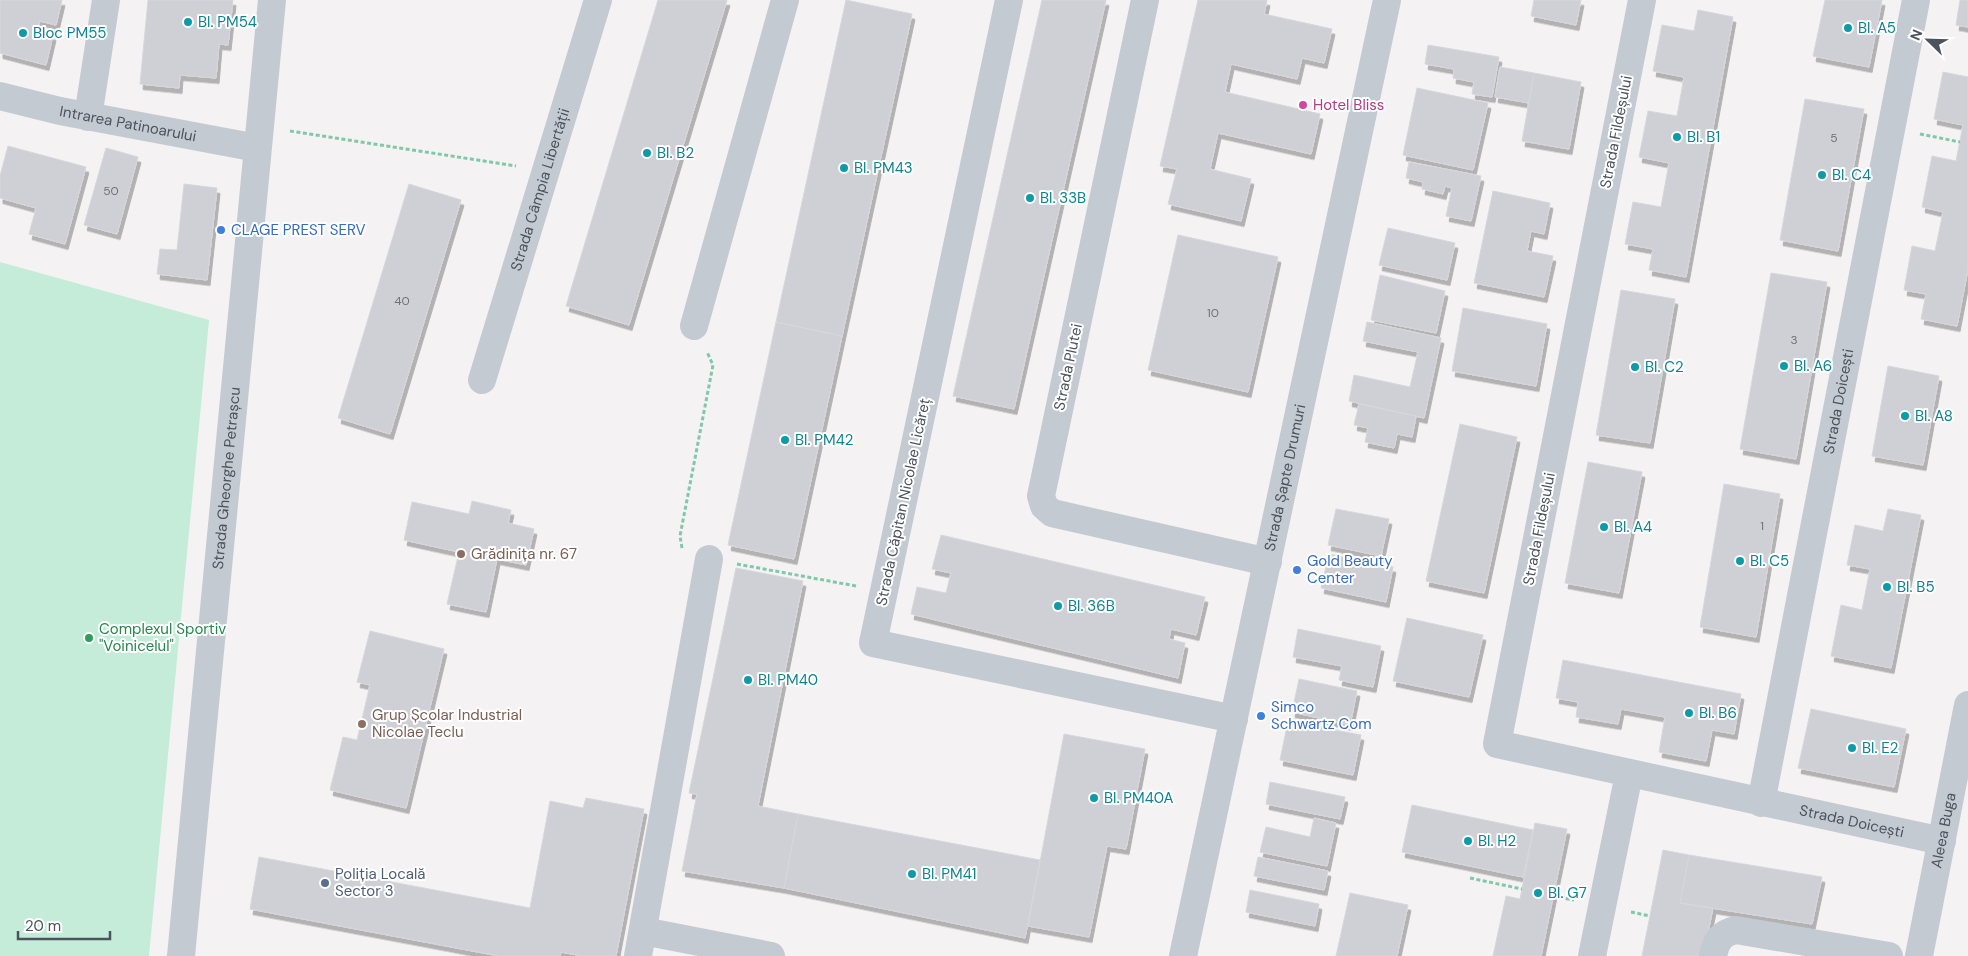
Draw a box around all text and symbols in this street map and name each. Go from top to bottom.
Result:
place label: Bl. PM54 [198,12,257,32]
north arrow [1903,15,1953,65]
marker: Bl. PM54 [182,16,194,28]
place label: Bl. A5 [1858,18,1896,38]
marker: Bl. A5 [1842,22,1854,34]
place label: Bloc PM55 [33,23,106,43]
marker: Bloc PM55 [17,27,29,39]
text: N [1906,27,1926,43]
street label: Strada Fildeșului [1595,74,1637,190]
place label: Hotel Bliss [1313,95,1384,115]
marker: Hotel Bliss [1297,99,1309,111]
street label: Intrarea Patinoarului [58,101,198,146]
street label: Strada Câmpia Libertății [506,106,574,274]
place label: Bl. B1 [1687,127,1720,147]
house number: 5 [1830,130,1838,146]
marker: Bl. B1 [1671,131,1683,143]
place label: Bl. B2 [657,143,694,163]
marker: Bl. B2 [641,147,653,159]
place label: Bl. PM43 [854,158,913,178]
marker: Bl. PM43 [838,162,850,174]
place label: Bl. C4 [1832,165,1871,185]
marker: Bl. C4 [1816,169,1828,181]
house number: 50 [103,183,119,199]
place label: Bl. 33B [1040,188,1086,208]
marker: Bl. 33B [1024,192,1036,204]
place label: CLAGE PREST SERV [231,220,365,240]
marker: CLAGE PREST SERV [215,224,227,236]
house number: 40 [394,293,410,309]
house number: 10 [1207,305,1219,321]
street label: Strada Plutei [1049,322,1087,412]
house number: 3 [1790,332,1798,348]
street label: Strada Doicești [1819,347,1858,456]
place label: Bl. A6 [1794,356,1832,376]
place label: Bl. C2 [1645,357,1684,377]
marker: Bl. A6 [1778,360,1790,372]
marker: Bl. C2 [1629,361,1641,373]
street label: Strada Gheorghe Petrașcu [208,386,245,570]
street label: Strada Căpitan Nicolae Licăreț [871,396,935,608]
street label: Strada Șapte Drumuri [1260,402,1310,553]
place label: Bl. A8 [1915,406,1953,426]
marker: Bl. A8 [1899,410,1911,422]
place label: Bl. PM42 [795,430,853,450]
marker: Bl. PM42 [779,434,791,446]
street label: Strada Fildeșului [1518,471,1560,587]
place label: Bl. A4 [1614,517,1652,537]
house number: 1 [1760,518,1764,534]
marker: Bl. A4 [1598,521,1610,533]
place label: Grădinița nr. 67 [471,544,577,564]
marker: Grădinița nr. 67 [455,548,467,560]
place label: Gold Beauty Center [1307,551,1393,588]
place label: Bl. C5 [1750,551,1789,571]
marker: Bl. C5 [1734,555,1746,567]
marker: Gold Beauty Center [1291,564,1303,576]
place label: Bl. B5 [1897,577,1935,597]
marker: Bl. B5 [1881,581,1893,593]
place label: Bl. 36B [1068,596,1115,616]
marker: Bl. 36B [1052,600,1064,612]
place label: Complexul Sportiv "Voinicelul" [99,619,226,656]
marker: Complexul Sportiv "Voinicelul" [83,632,95,644]
place label: Bl. PM40 [758,670,818,690]
marker: Bl. PM40 [742,674,754,686]
place label: Simco Schwartz Com [1271,697,1372,734]
place label: Bl. B6 [1699,703,1737,723]
place label: Grup Școlar Industrial Nicolae Teclu [372,705,522,742]
marker: Bl. B6 [1683,707,1695,719]
marker: Simco Schwartz Com [1255,710,1267,722]
marker: Grup Școlar Industrial Nicolae Teclu [356,718,368,730]
place label: Bl. E2 [1862,738,1898,758]
marker: Bl. E2 [1846,742,1858,754]
place label: Bl. PM40A [1104,788,1173,808]
street label: Aleea Buga [1926,791,1961,870]
marker: Bl. PM40A [1088,792,1100,804]
street label: Strada Doicești [1797,800,1906,842]
place label: Bl. H2 [1478,831,1516,851]
marker: Bl. H2 [1462,835,1474,847]
place label: Poliția Locală Sector 3 [335,864,425,901]
place label: Bl. PM41 [922,864,976,884]
marker: Bl. PM41 [906,868,918,880]
marker: Poliția Locală Sector 3 [319,877,331,889]
place label: Bl. G7 [1548,883,1587,903]
marker: Bl. G7 [1532,887,1544,899]
scale bar [18,908,110,940]
text: 20 m [25,916,61,936]

